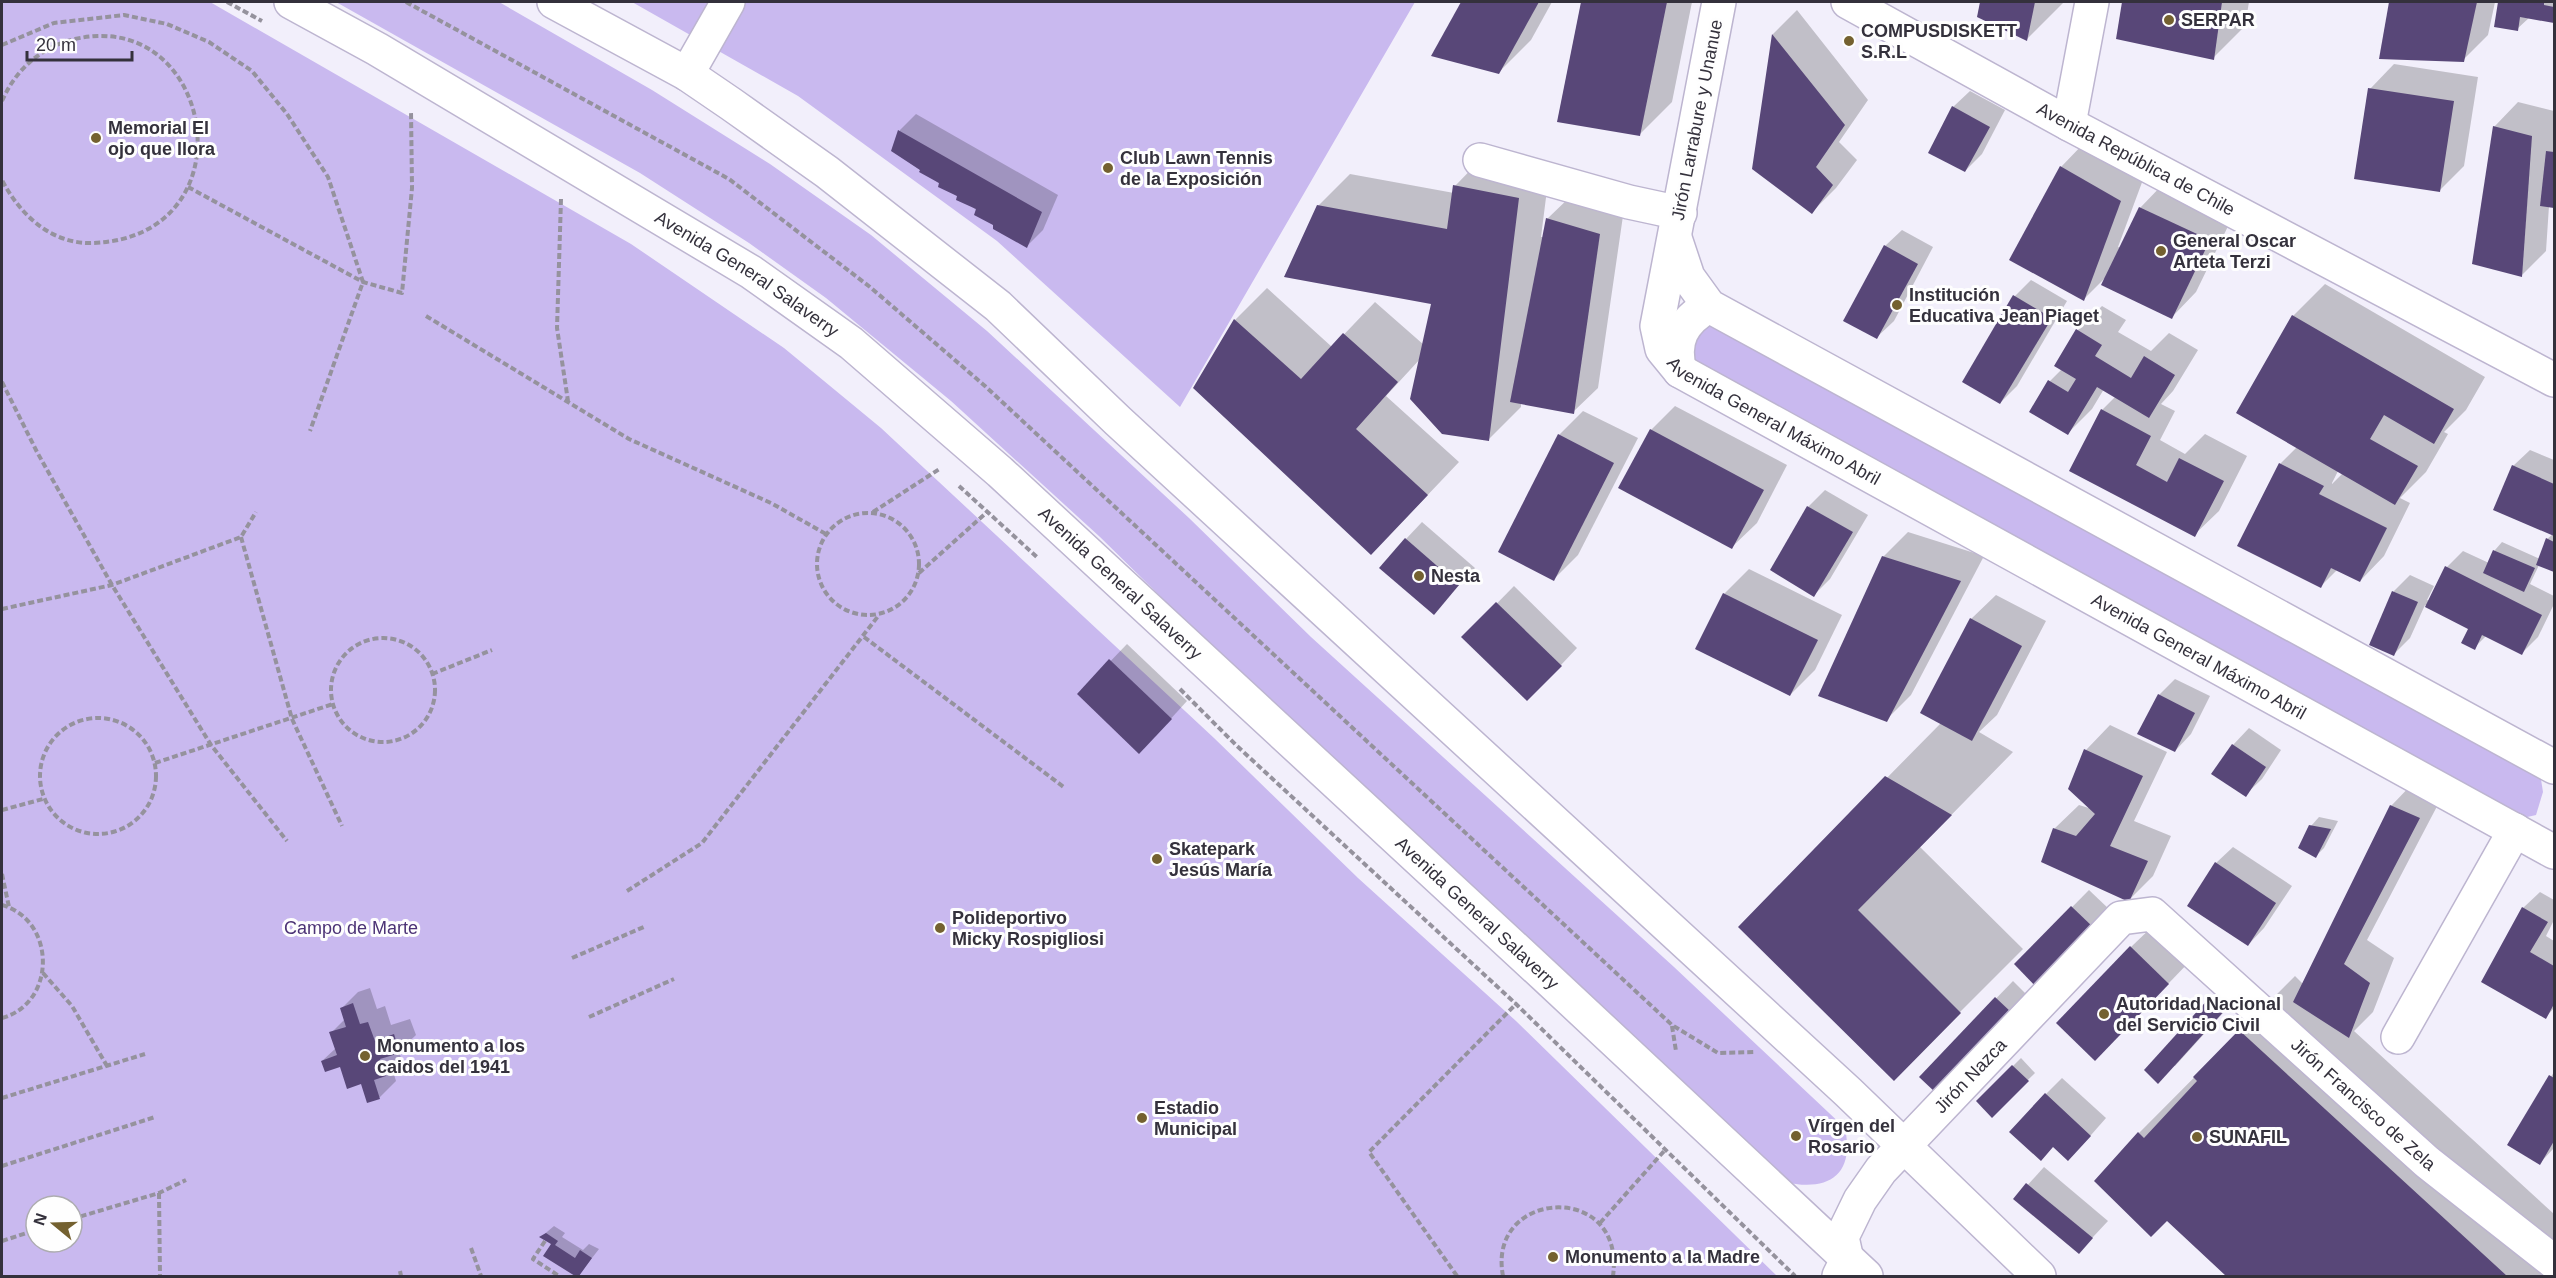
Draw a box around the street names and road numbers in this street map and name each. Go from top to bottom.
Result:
street label: Jirón Larrabure y Unanue [1668,18,1726,222]
street label: Avenida República de Chile [2034,98,2238,220]
street label: Avenida General Salaverry [651,207,842,341]
street label: Avenida General Máximo Abril [1663,353,1884,489]
street label: Avenida General Salaverry [1035,503,1206,664]
street label: Avenida General Máximo Abril [2088,589,2310,724]
street label: Avenida General Salaverry [1391,833,1563,994]
street label: Jirón Nazca [1930,1034,2011,1117]
street label: Jirón Francisco de Zela [2287,1034,2440,1175]

